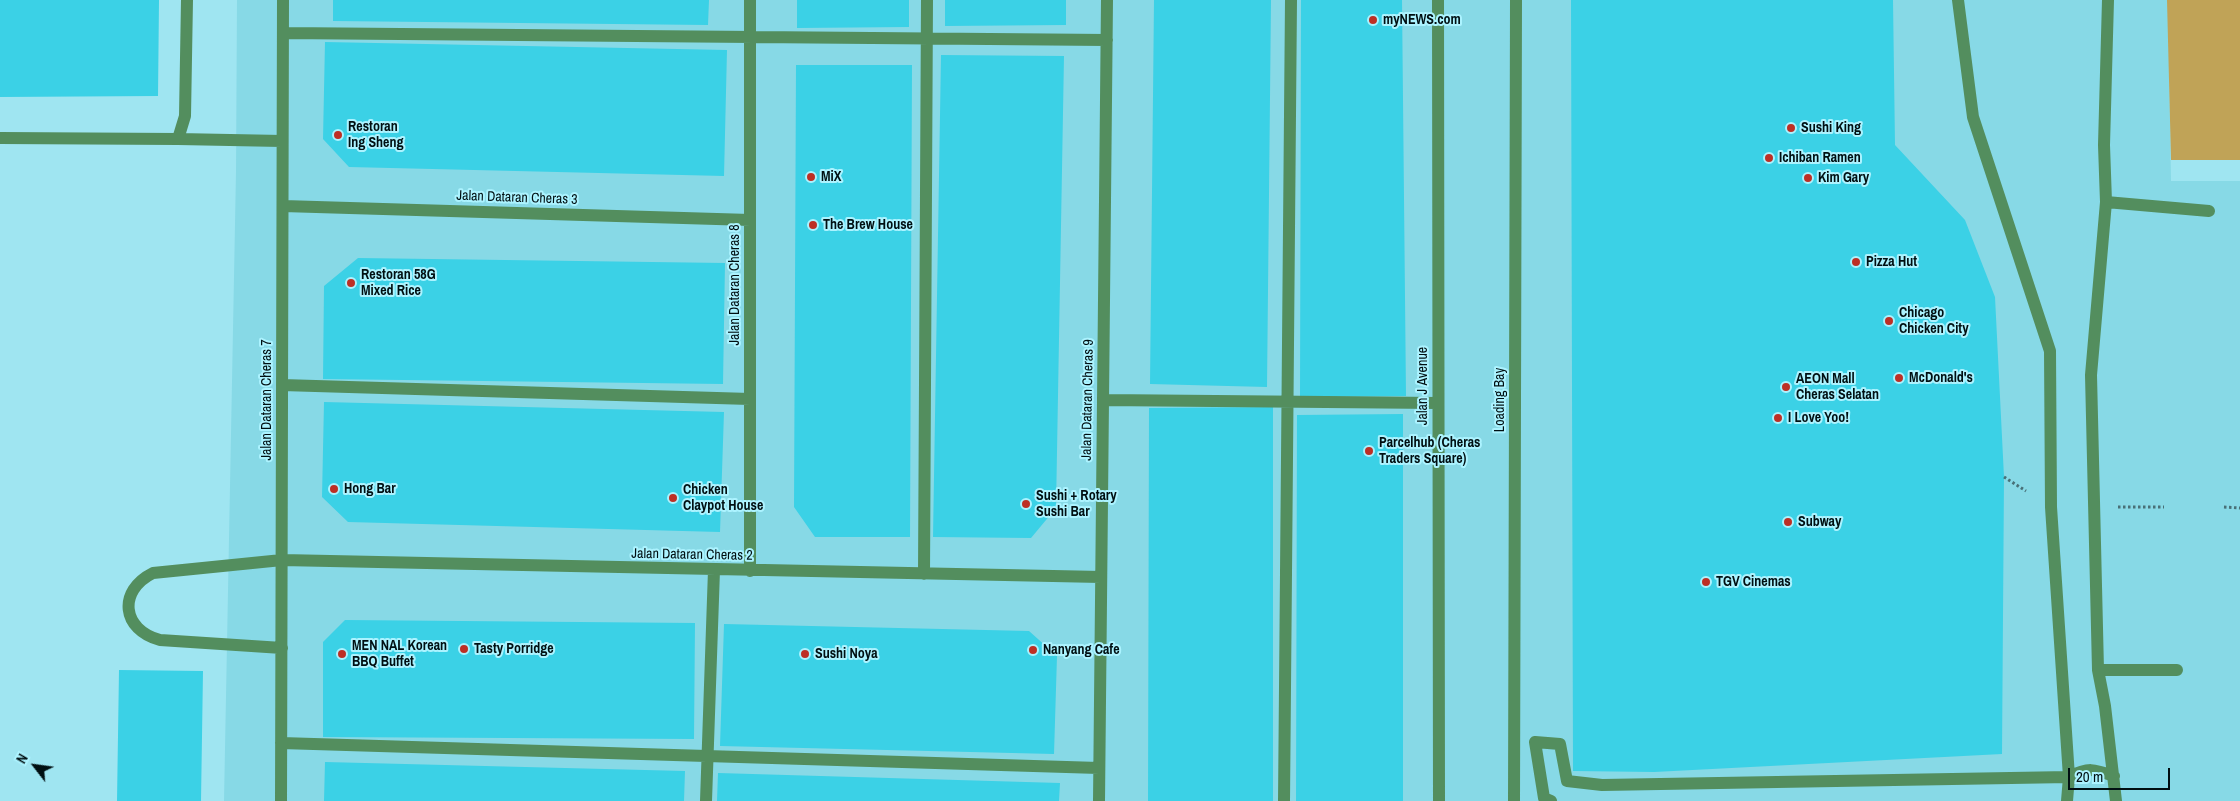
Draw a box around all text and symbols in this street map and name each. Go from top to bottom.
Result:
place label: myNEWS.com [1383,12,1461,28]
marker: myNEWS.com [1367,14,1379,26]
place label: Restoran Ing Sheng [348,119,403,152]
place label: Sushi King [1801,120,1861,136]
marker: Sushi King [1785,122,1797,134]
marker: Restoran Ing Sheng [332,129,344,141]
place label: Ichiban Ramen [1779,150,1861,166]
marker: Ichiban Ramen [1763,152,1775,164]
place label: MiX [821,169,841,185]
place label: Kim Gary [1818,170,1869,186]
marker: MiX [805,171,817,183]
marker: Kim Gary [1802,172,1814,184]
street label: Jalan Dataran Cheras 3 [456,187,578,209]
place label: The Brew House [823,217,913,233]
marker: The Brew House [807,219,819,231]
street label: Jalan Dataran Cheras 8 [727,224,743,346]
place label: Pizza Hut [1866,254,1917,270]
marker: Pizza Hut [1850,256,1862,268]
place label: Restoran 58G Mixed Rice [361,267,436,300]
marker: Restoran 58G Mixed Rice [345,277,357,289]
place label: Chicago Chicken City [1899,305,1969,338]
marker: Chicago Chicken City [1883,315,1895,327]
street label: Jalan Dataran Cheras 7 [259,339,275,461]
street label: Jalan Dataran Cheras 9 [1079,339,1097,461]
street label: Jalan J Avenue [1415,347,1431,425]
street label: Loading Bay [1492,368,1508,432]
place label: McDonald's [1909,370,1973,386]
place label: AEON Mall Cheras Selatan [1796,371,1879,404]
marker: McDonald's [1893,372,1905,384]
marker: AEON Mall Cheras Selatan [1780,381,1792,393]
place label: I Love Yoo! [1788,410,1849,426]
marker: I Love Yoo! [1772,412,1784,424]
place label: Parcelhub (Cheras Traders Square) [1379,435,1480,468]
marker: Parcelhub (Cheras Traders Square) [1363,445,1375,457]
place label: Hong Bar [344,481,396,497]
place label: Chicken Claypot House [683,482,763,514]
marker: Hong Bar [328,483,340,495]
place label: Sushi + Rotary Sushi Bar [1036,488,1117,520]
marker: Chicken Claypot House [667,492,679,504]
marker: Sushi + Rotary Sushi Bar [1020,498,1032,510]
place label: Subway [1798,514,1841,530]
marker: Subway [1782,516,1794,528]
street label: Jalan Dataran Cheras 2 [631,546,753,564]
place label: TGV Cinemas [1716,574,1791,590]
marker: TGV Cinemas [1700,576,1712,588]
place label: MEN NAL Korean BBQ Buffet [352,638,447,670]
place label: Tasty Porridge [474,641,554,657]
place label: Nanyang Cafe [1043,642,1120,658]
marker: Tasty Porridge [458,643,470,655]
marker: Nanyang Cafe [1027,644,1039,656]
place label: Sushi Noya [815,646,878,662]
marker: MEN NAL Korean BBQ Buffet [336,648,348,660]
marker: Sushi Noya [799,648,811,660]
north arrow [10,741,60,791]
text: N [12,750,32,767]
scale bar [2070,758,2172,790]
text: 20 m [2076,766,2103,787]

